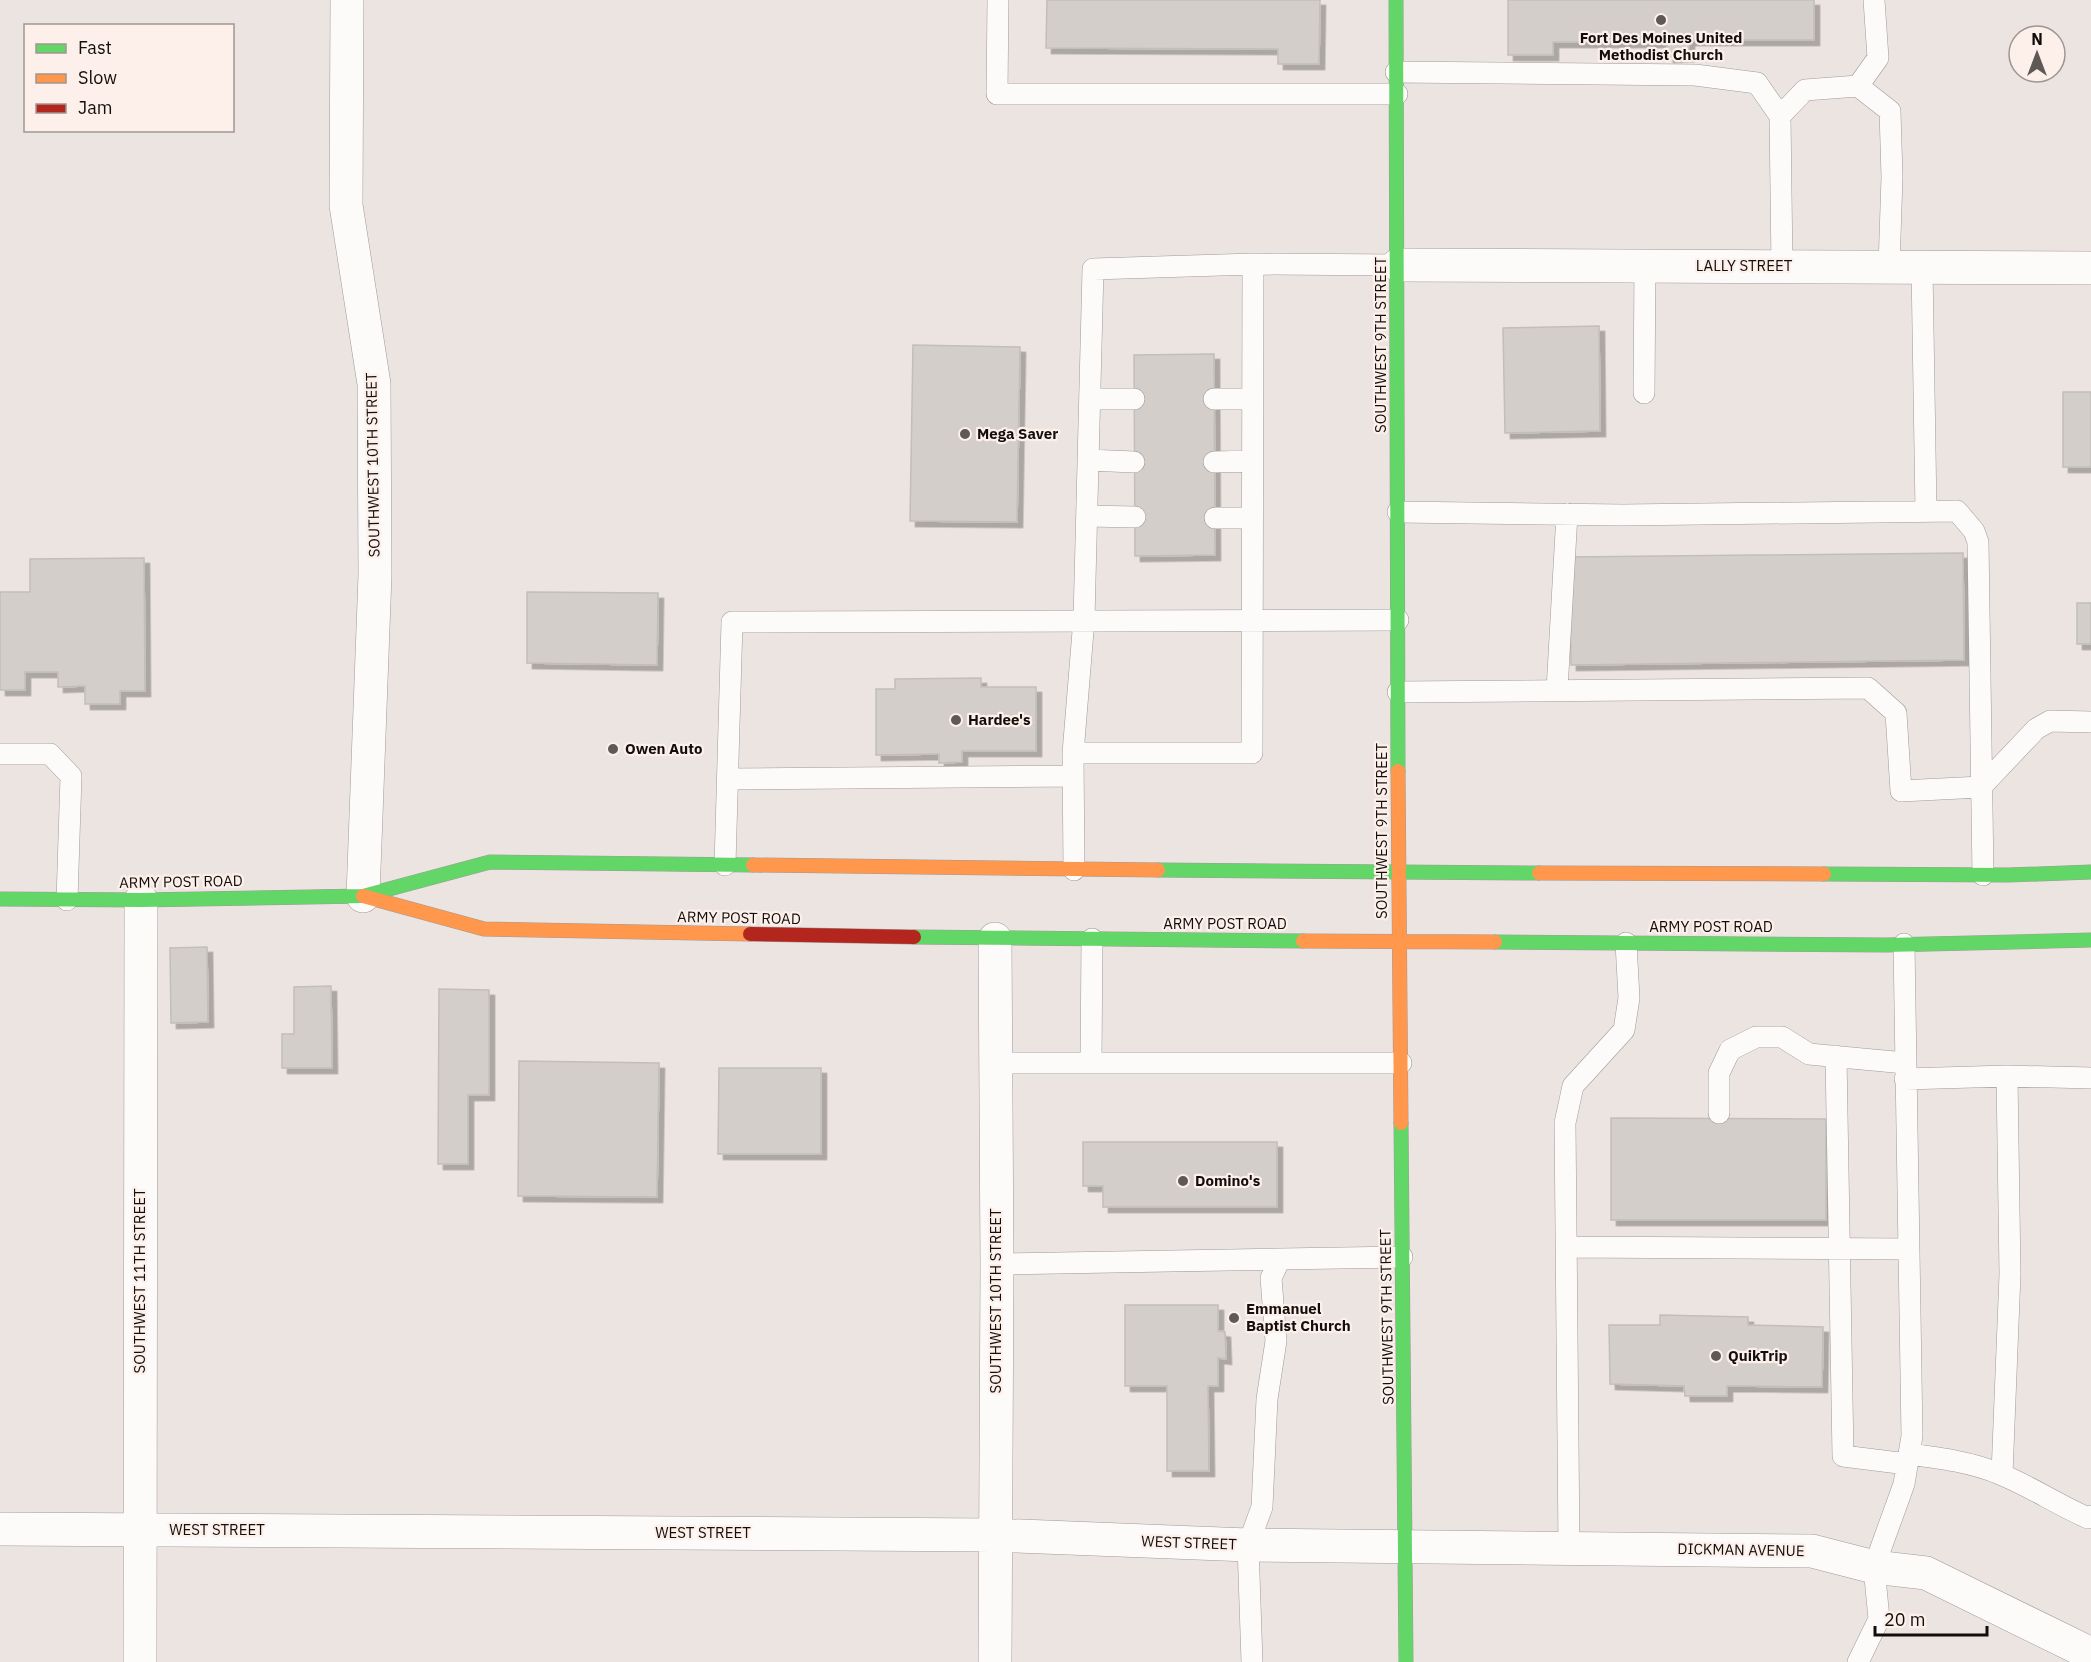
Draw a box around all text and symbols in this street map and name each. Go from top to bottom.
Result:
marker: Fort Des Moines United Methodist Church [1654,13,1668,27]
legend [24,24,234,132]
north arrow [2007,24,2067,84]
place label: Fort Des Moines United Methodist Church [1580,28,1742,64]
text: N [2031,29,2043,49]
text: Fast [78,36,112,59]
text: Slow [78,66,117,89]
text: Jam [78,96,113,119]
street label: LALLY STREET [1696,256,1793,275]
street label: SOUTHWEST 9TH STREET [1371,257,1390,433]
street label: SOUTHWEST 10TH STREET [361,372,384,558]
place label: Mega Saver [977,424,1058,443]
marker: Mega Saver [958,427,972,441]
place label: Hardee's [968,710,1031,729]
marker: Hardee's [949,713,963,727]
place label: Owen Auto [625,739,702,758]
marker: Owen Auto [606,742,620,756]
street label: SOUTHWEST 9TH STREET [1372,743,1391,919]
street label: ARMY POST ROAD [119,871,243,892]
street label: ARMY POST ROAD [677,907,801,928]
street label: ARMY POST ROAD [1163,914,1287,933]
street label: ARMY POST ROAD [1649,917,1773,936]
place label: Domino's [1195,1171,1261,1190]
marker: Domino's [1176,1174,1190,1188]
street label: SOUTHWEST 11TH STREET [130,1188,149,1373]
street label: SOUTHWEST 10TH STREET [986,1208,1005,1393]
street label: SOUTHWEST 9TH STREET [1375,1228,1398,1405]
place label: Emmanuel Baptist Church [1246,1299,1351,1335]
marker: Emmanuel Baptist Church [1227,1311,1241,1325]
place label: QuikTrip [1728,1346,1788,1365]
marker: QuikTrip [1709,1349,1723,1363]
street label: WEST STREET [169,1520,265,1539]
street label: WEST STREET [655,1523,751,1542]
street label: WEST STREET [1141,1531,1237,1554]
street label: DICKMAN AVENUE [1677,1539,1805,1560]
scale bar [1875,1599,1988,1637]
text: 20 m [1884,1608,1926,1631]

